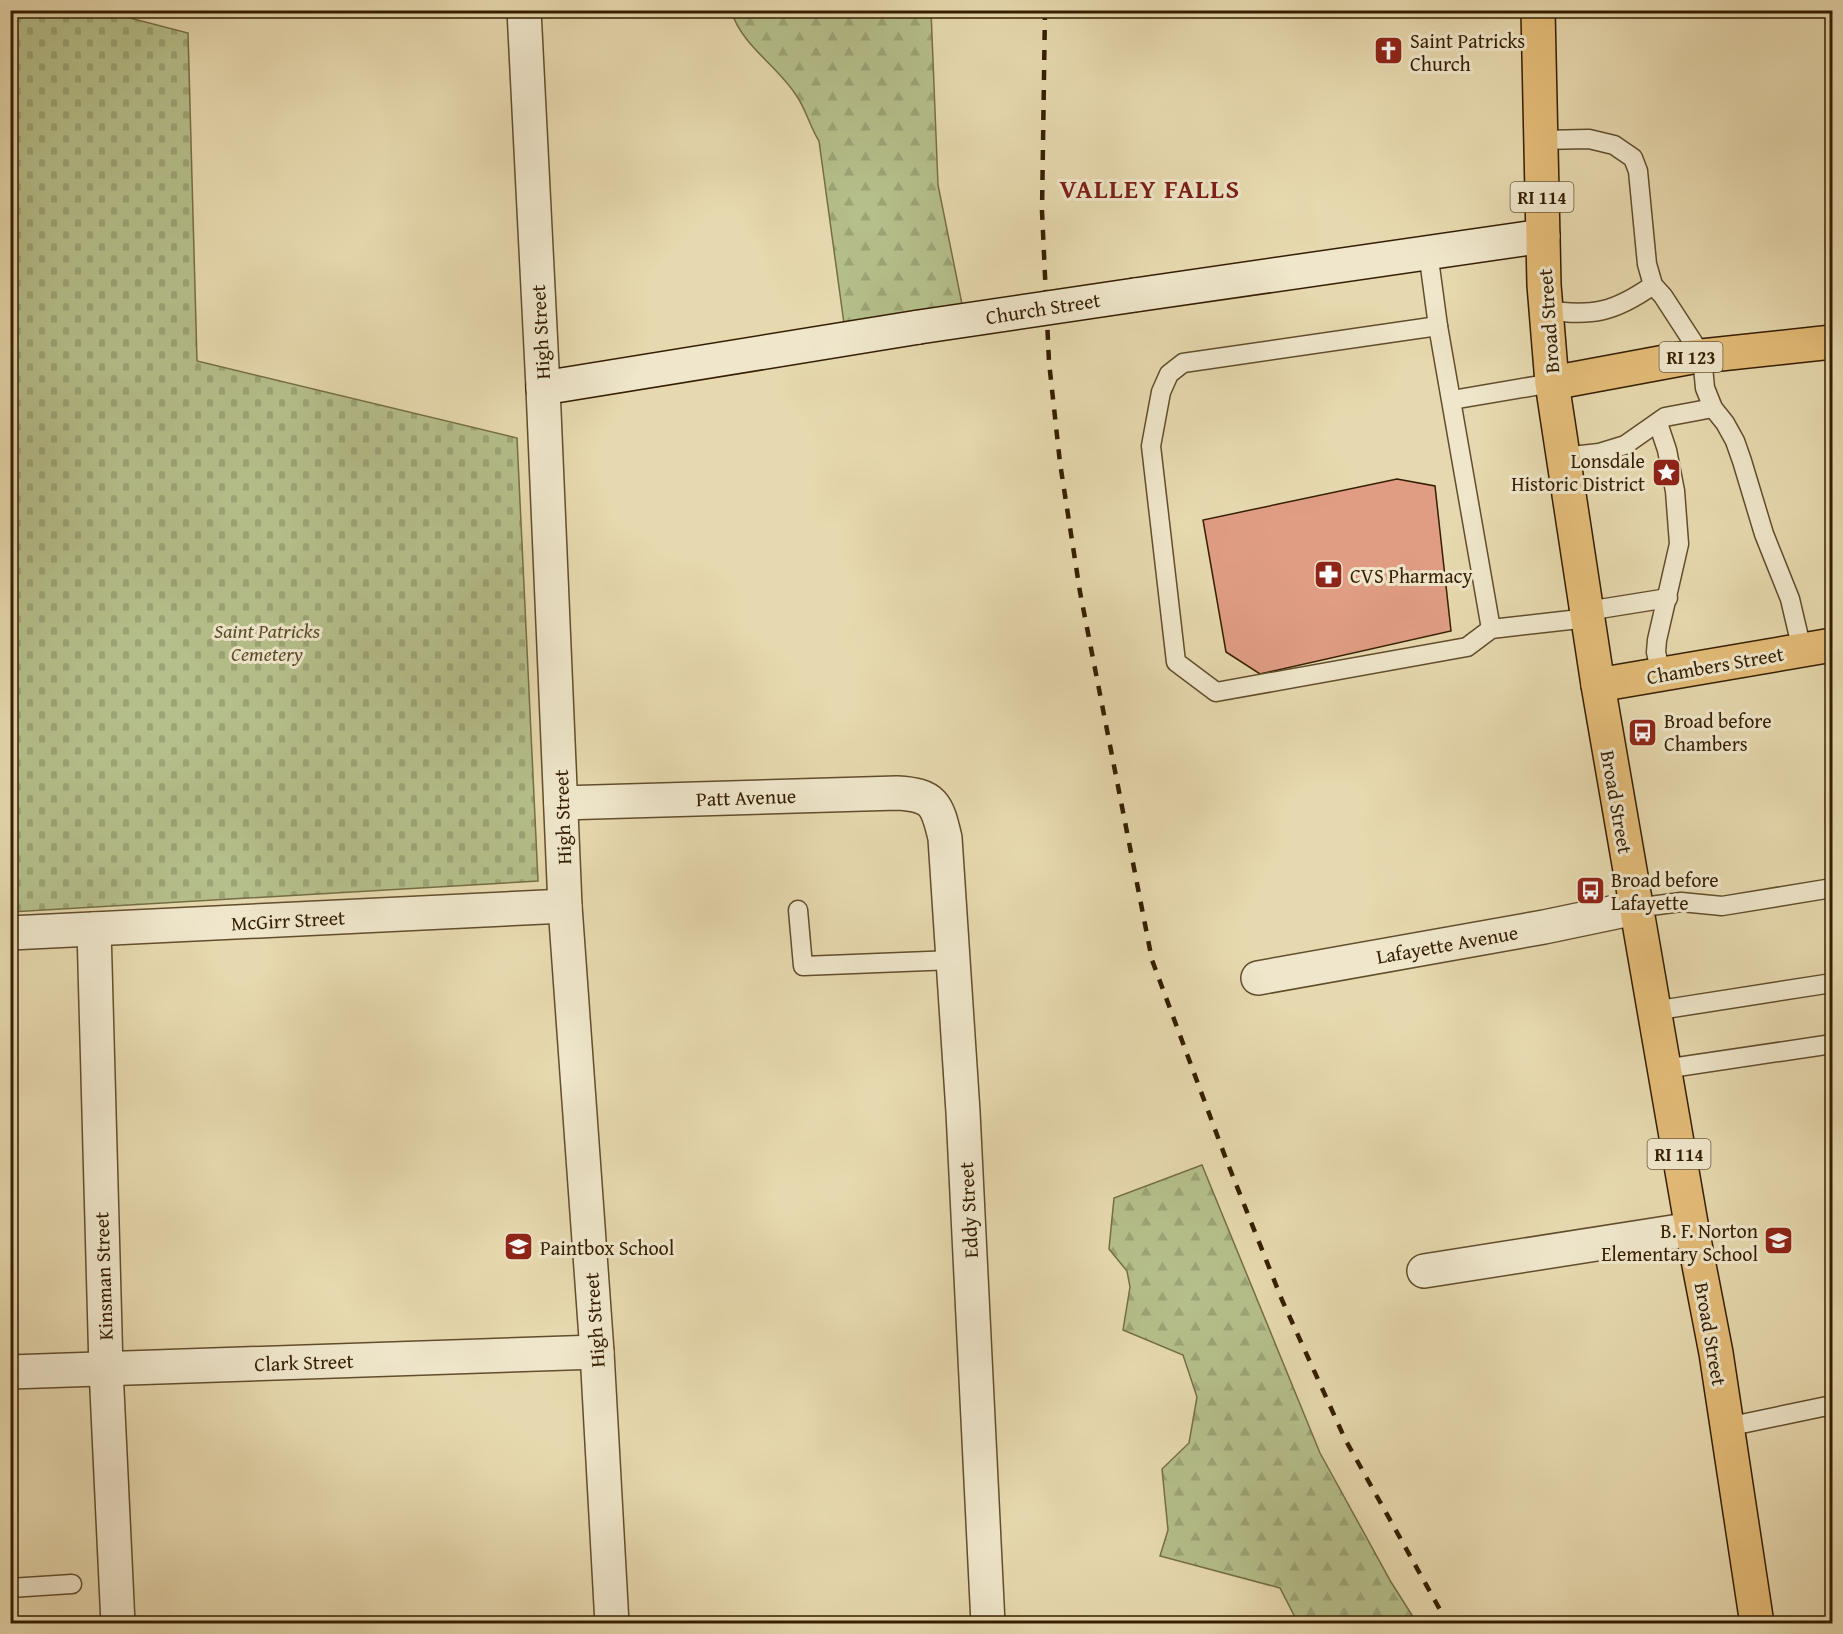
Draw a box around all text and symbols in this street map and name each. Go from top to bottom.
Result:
place label: Saint Patricks Church [1410,26,1525,78]
church icon: Saint Patricks Church [1373,35,1405,67]
district label: VALLEY FALLS [1059,169,1241,208]
road number: RI 114 [1510,182,1574,212]
street label: Broad Street [1530,268,1566,374]
street label: High Street [523,284,557,380]
street label: Church Street [984,285,1102,331]
road number: RI 123 [1660,342,1722,372]
place label: Lonsdale Historic District [1511,446,1645,498]
place icon: Lonsdale Historic District [1650,456,1682,488]
pharmacy icon: CVS Pharmacy [1313,559,1345,591]
place label: CVS Pharmacy [1350,561,1472,590]
park label: Saint Patricks Cemetery [214,616,321,668]
street label: Chambers Street [1644,639,1786,691]
place label: Broad before Chambers [1664,706,1772,758]
bus stop icon: Broad before Chambers [1627,716,1659,748]
street label: Broad Street [1594,748,1640,856]
street label: High Street [546,769,578,865]
street label: Patt Avenue [695,781,797,813]
place label: Broad before Lafayette [1611,865,1719,917]
bus stop icon: Broad before Lafayette [1574,874,1606,906]
street label: McGirr Street [230,903,346,937]
street label: Lafayette Avenue [1374,917,1520,971]
road number: RI 114 [1648,1139,1710,1169]
street label: Eddy Street [951,1161,985,1259]
street label: Kinsman Street [86,1211,120,1341]
place label: B. F. Norton Elementary School [1601,1216,1758,1268]
school or university icon: B. F. Norton Elementary School [1763,1225,1795,1257]
school or university icon: Paintbox School [503,1231,535,1263]
place label: Paintbox School [540,1233,675,1262]
street label: High Street [576,1272,612,1368]
street label: Broad Street [1688,1280,1734,1388]
street label: Clark Street [254,1346,354,1378]

